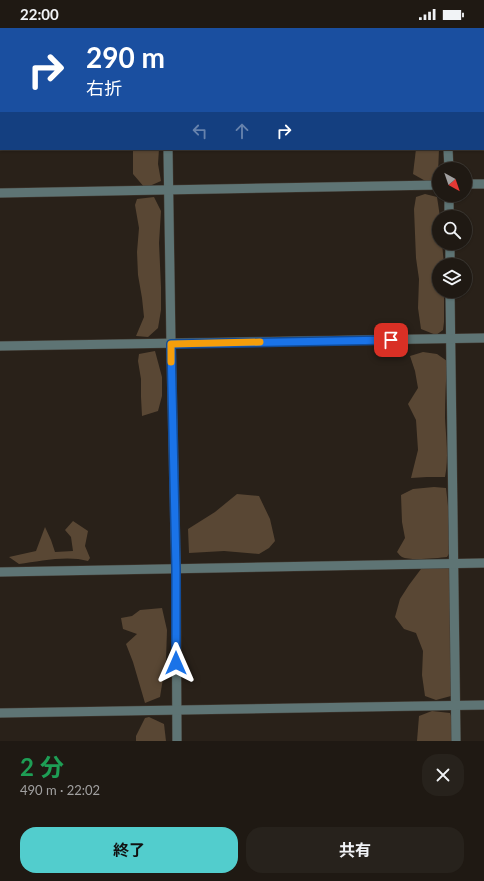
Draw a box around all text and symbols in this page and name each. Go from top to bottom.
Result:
text: 22:00 [20,5,59,23]
text: 290 m [86,40,165,74]
icon: right [20,44,72,96]
text: 右折 [86,77,122,99]
icon: left [189,120,211,142]
icon: ahead [231,120,253,142]
icon: right [273,120,295,142]
north arrow [432,162,472,202]
map controls [432,162,472,298]
button: search [432,210,472,250]
button: layers [432,258,472,298]
pin [374,323,408,357]
icon: arrive [380,329,402,351]
position arrow [155,642,197,684]
text: 2 分 [20,752,64,781]
button: close [422,754,464,796]
text: 490 m · 22:02 [20,782,100,798]
button: 終了 [20,827,238,873]
button: 共有 [246,827,464,873]

